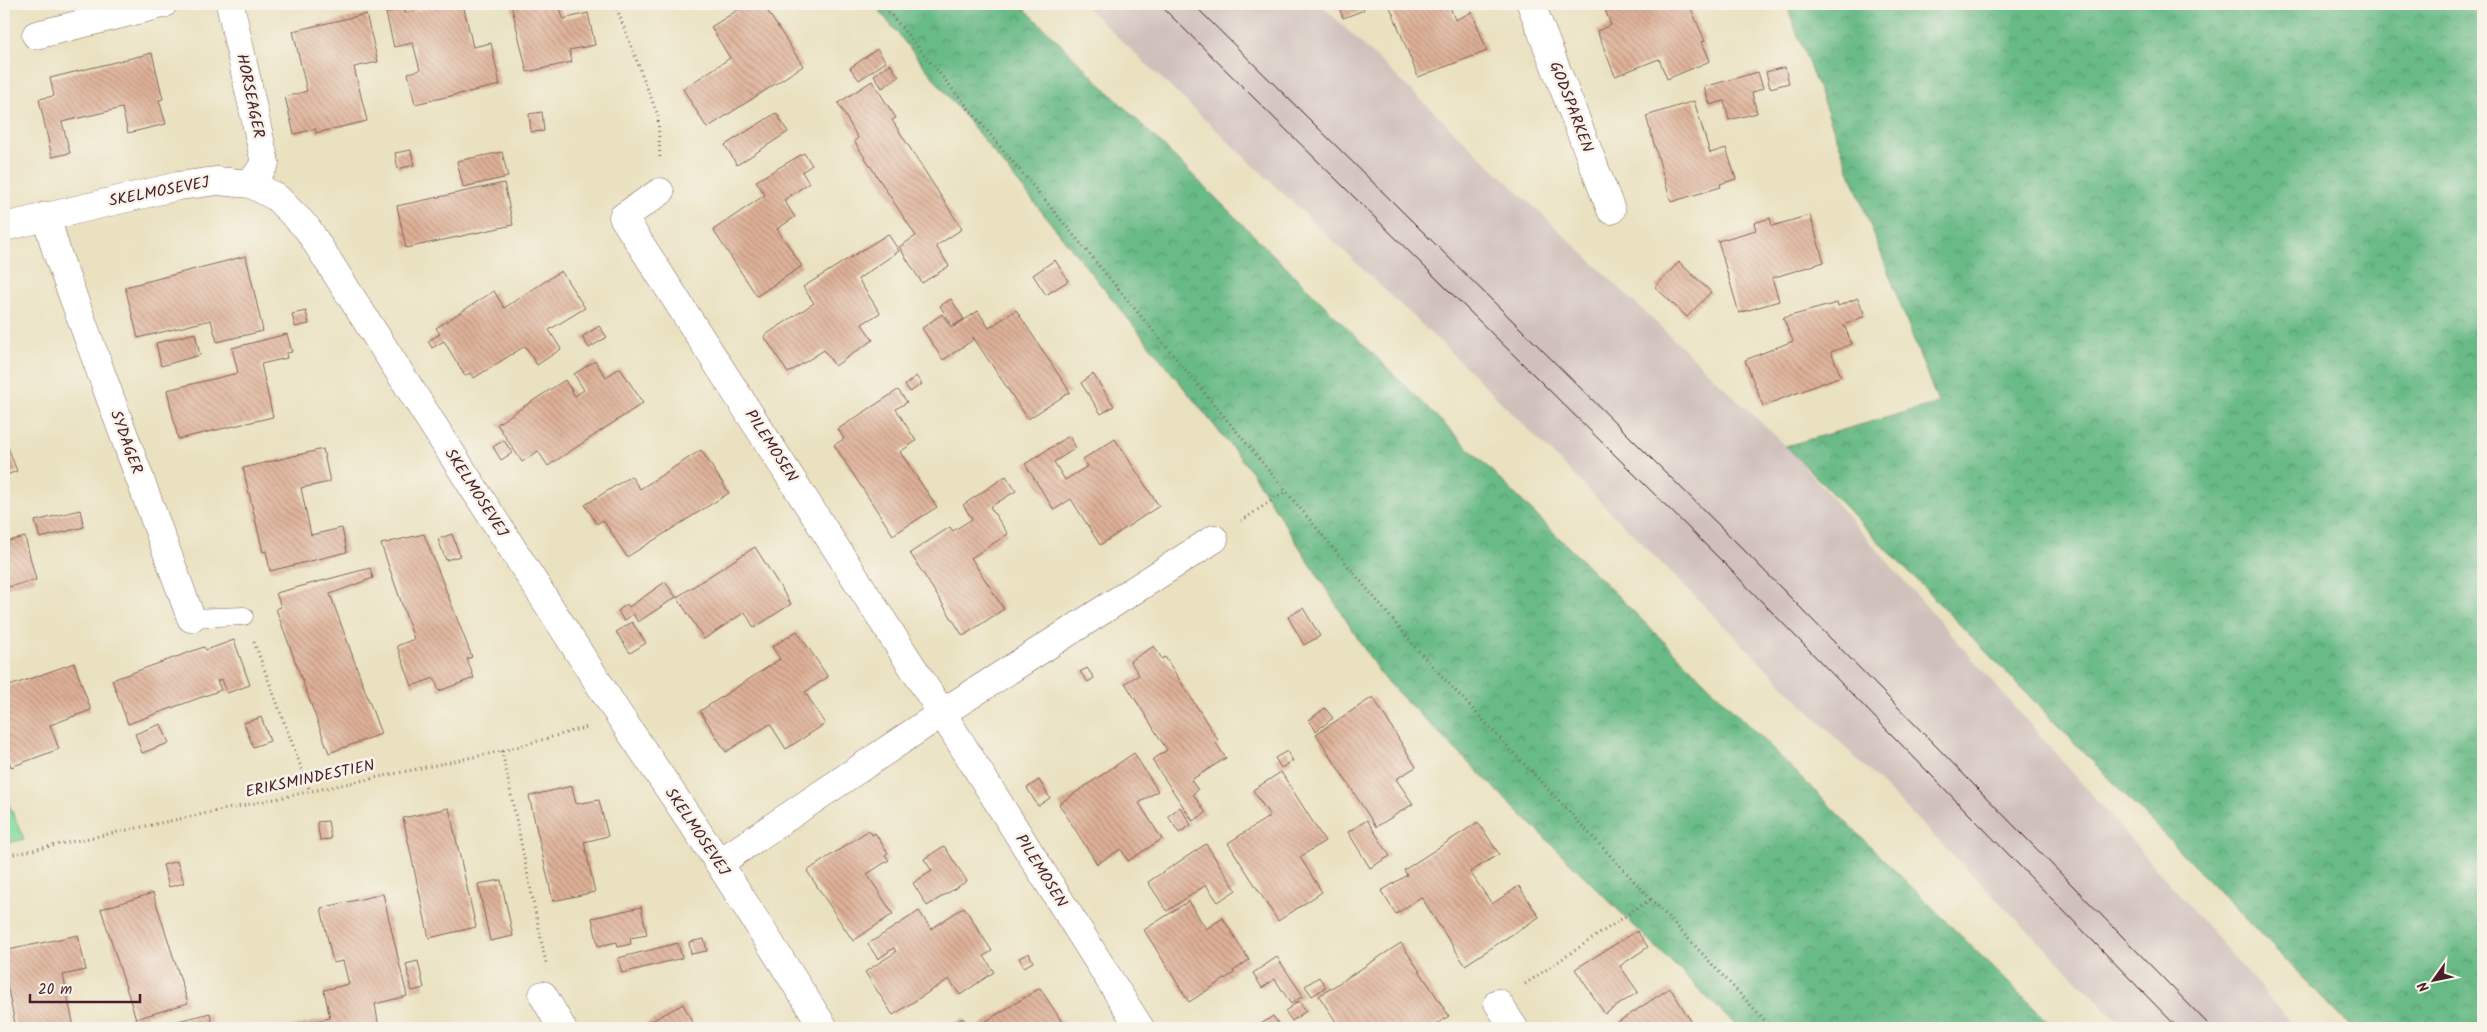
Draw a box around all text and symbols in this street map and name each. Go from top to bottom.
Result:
street label: HORSEAGER [229,51,271,141]
street label: GODSPARKEN [1542,58,1600,156]
street label: SKELMOSEVEJ [107,170,212,214]
street label: PILEMOSEN [738,404,804,488]
street label: SYDAGER [103,407,149,477]
street label: SKELMOSEVEJ [438,444,514,543]
street label: ERIKSMINDESTIEN [243,753,377,805]
street label: SKELMOSEVEJ [658,783,736,882]
street label: PILEMOSEN [1008,829,1074,913]
north arrow [2410,954,2460,1004]
scale bar [30,972,140,1004]
text: N [2412,977,2436,996]
text: 20 m [38,978,72,1002]

